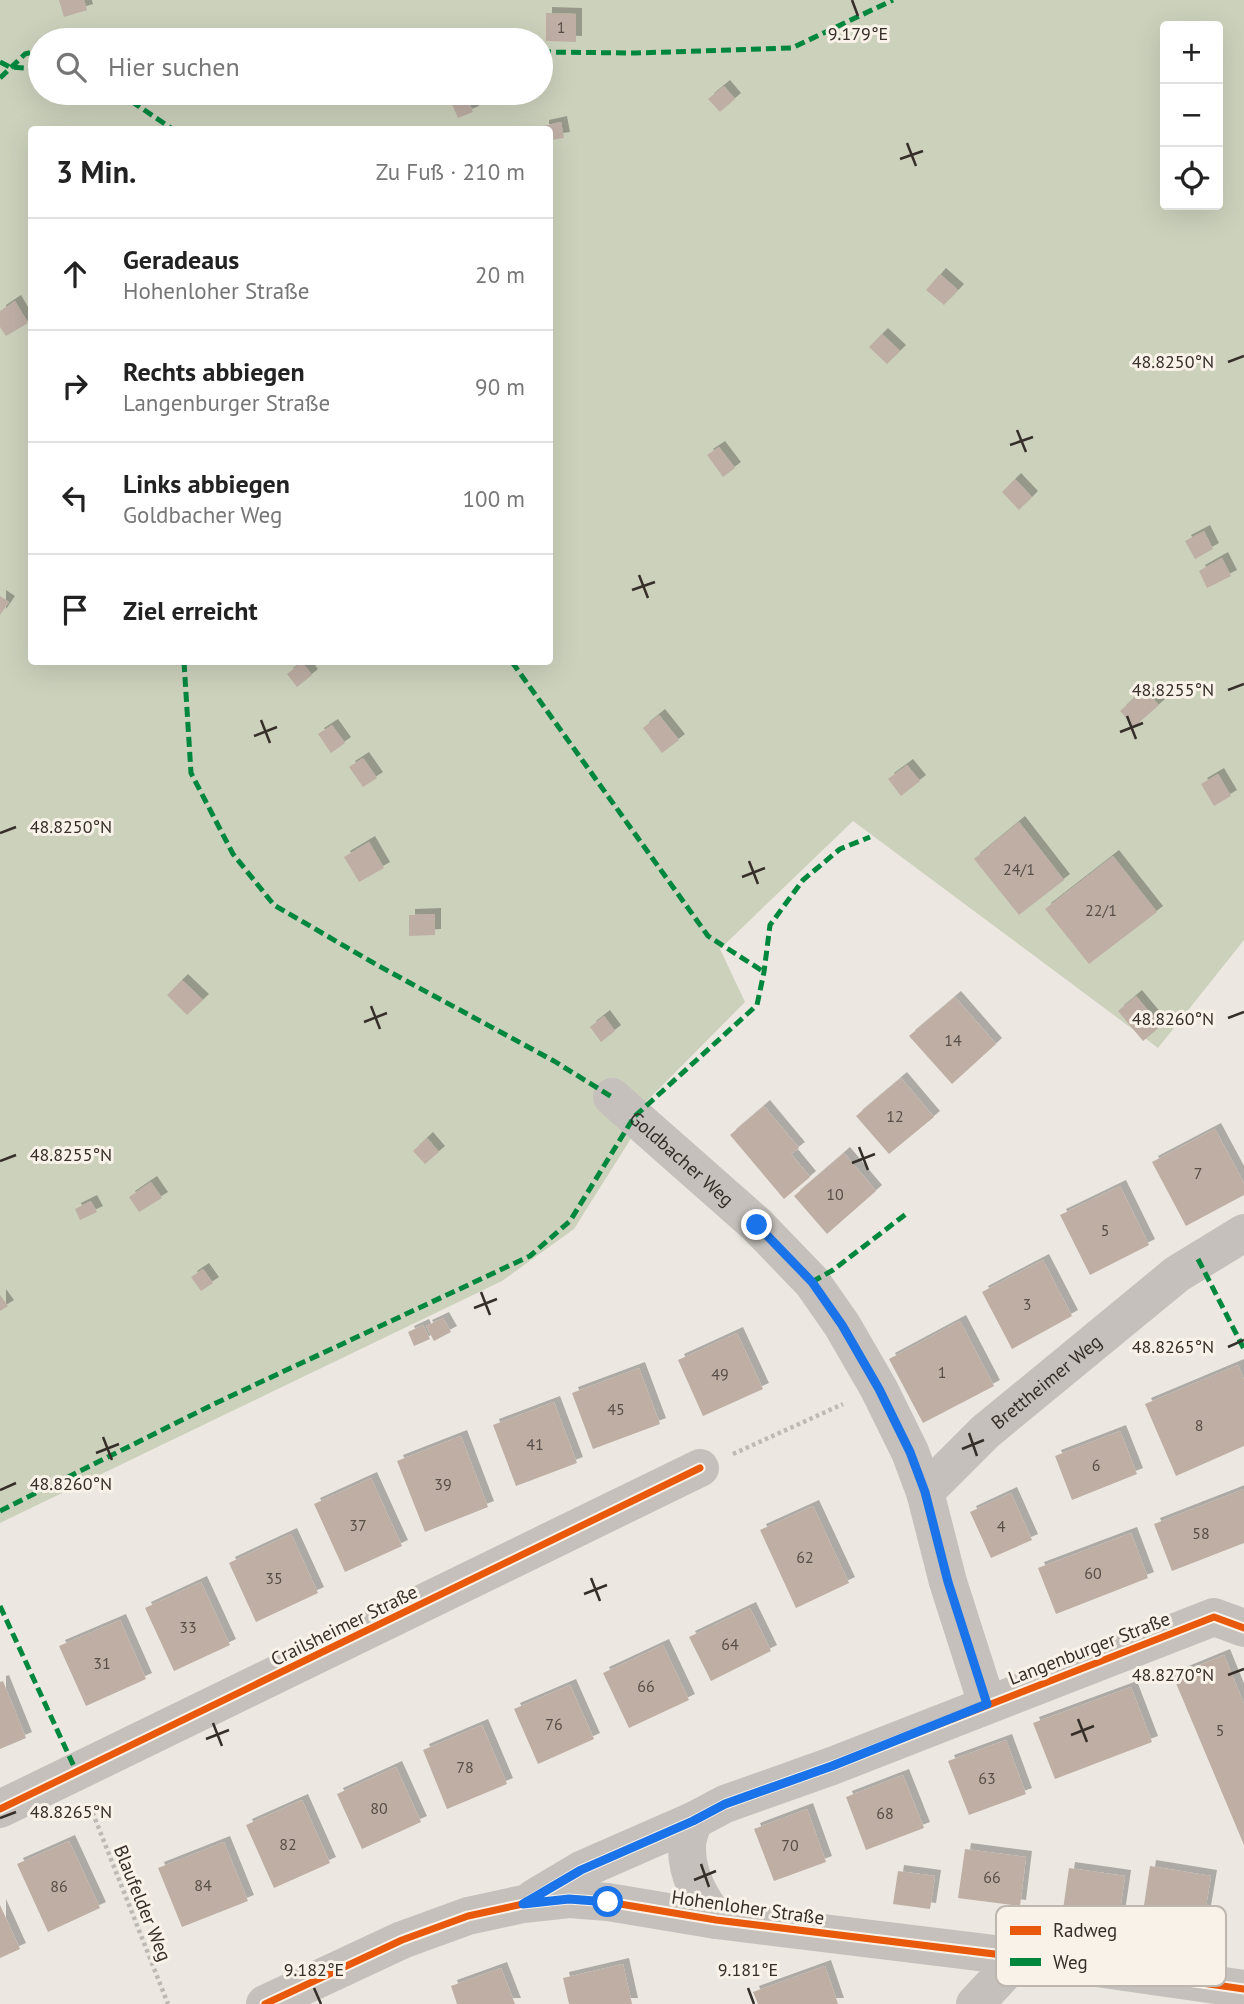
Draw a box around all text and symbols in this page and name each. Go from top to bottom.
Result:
house number: 1 [557,17,565,37]
map controls [1160,21,1223,210]
button: + [1160,21,1223,84]
text: 9.179°E [828,22,888,45]
search box [28,28,553,105]
icon: search [52,48,90,86]
text: Hier suchen [108,50,240,83]
button: − [1160,84,1223,147]
button: locate [1160,147,1223,210]
text: 3 Min. [56,152,136,191]
text: Zu Fuß · 210 m [376,157,525,186]
text: Geradeaus [123,243,239,276]
icon: ahead [56,255,94,293]
text: 20 m [475,260,525,289]
text: Hohenloher Straße [123,276,309,305]
text: 48.8250°N [1132,350,1214,373]
text: Rechts abbiegen [123,355,305,388]
icon: right [56,367,94,405]
text: 90 m [475,372,525,401]
text: Langenburger Straße [123,388,330,417]
text: Links abbiegen [123,467,290,500]
icon: left [56,479,94,517]
text: 100 m [463,484,525,513]
text: Goldbacher Weg [123,500,282,529]
icon: arrive [56,591,94,629]
text: Ziel erreicht [123,594,258,627]
text: 48.8255°N [1132,678,1214,701]
text: 48.8250°N [30,815,112,838]
house number: 24/1 [1003,859,1035,879]
house number: 22/1 [1085,900,1117,920]
text: 48.8260°N [1132,1007,1214,1030]
house number: 14 [944,1030,962,1050]
street label: Goldbacher Weg [624,1106,739,1211]
house number: 12 [886,1106,904,1126]
text: 48.8255°N [30,1143,112,1166]
house number: 7 [1194,1163,1202,1183]
house number: 10 [826,1184,844,1204]
route end [741,1209,772,1240]
house number: 5 [1101,1220,1109,1240]
house number: 3 [1023,1294,1031,1314]
street label: Brettheimer Weg [986,1329,1106,1434]
text: 48.8265°N [1132,1335,1214,1358]
house number: 1 [938,1362,946,1382]
house number: 49 [711,1364,729,1384]
house number: 45 [607,1399,625,1419]
house number: 8 [1195,1415,1203,1435]
house number: 41 [526,1434,544,1454]
house number: 6 [1092,1455,1100,1475]
text: 48.8260°N [30,1472,112,1495]
house number: 39 [434,1474,452,1494]
house number: 37 [349,1515,367,1535]
house number: 4 [997,1516,1006,1536]
house number: 58 [1192,1523,1210,1543]
house number: 62 [796,1547,814,1567]
house number: 60 [1084,1563,1102,1583]
house number: 35 [265,1568,283,1588]
street label: Crailsheimer Straße [267,1579,421,1671]
street label: Langenburger Straße [1005,1606,1173,1690]
house number: 33 [179,1617,197,1637]
house number: 64 [721,1634,739,1654]
house number: 31 [93,1653,111,1673]
text: 48.8270°N [1132,1663,1214,1686]
house number: 66 [637,1676,655,1696]
house number: 76 [545,1714,563,1734]
house number: 5 [1216,1720,1224,1740]
house number: 78 [456,1757,474,1777]
house number: 63 [978,1768,996,1788]
house number: 80 [370,1798,388,1818]
text: 48.8265°N [30,1800,112,1823]
house number: 68 [876,1803,894,1823]
house number: 82 [279,1834,297,1854]
house number: 70 [781,1835,799,1855]
street label: Blaufelder Weg [109,1841,177,1965]
house number: 66 [983,1867,1001,1887]
house number: 84 [194,1875,212,1895]
house number: 86 [50,1876,68,1896]
street label: Hohenloher Straße [670,1884,826,1930]
route start [592,1886,623,1917]
legend [996,1906,1226,1986]
text: Radweg [1053,1918,1117,1942]
text: Weg [1053,1950,1088,1974]
text: 9.182°E [284,1958,344,1981]
text: 9.181°E [718,1958,778,1981]

